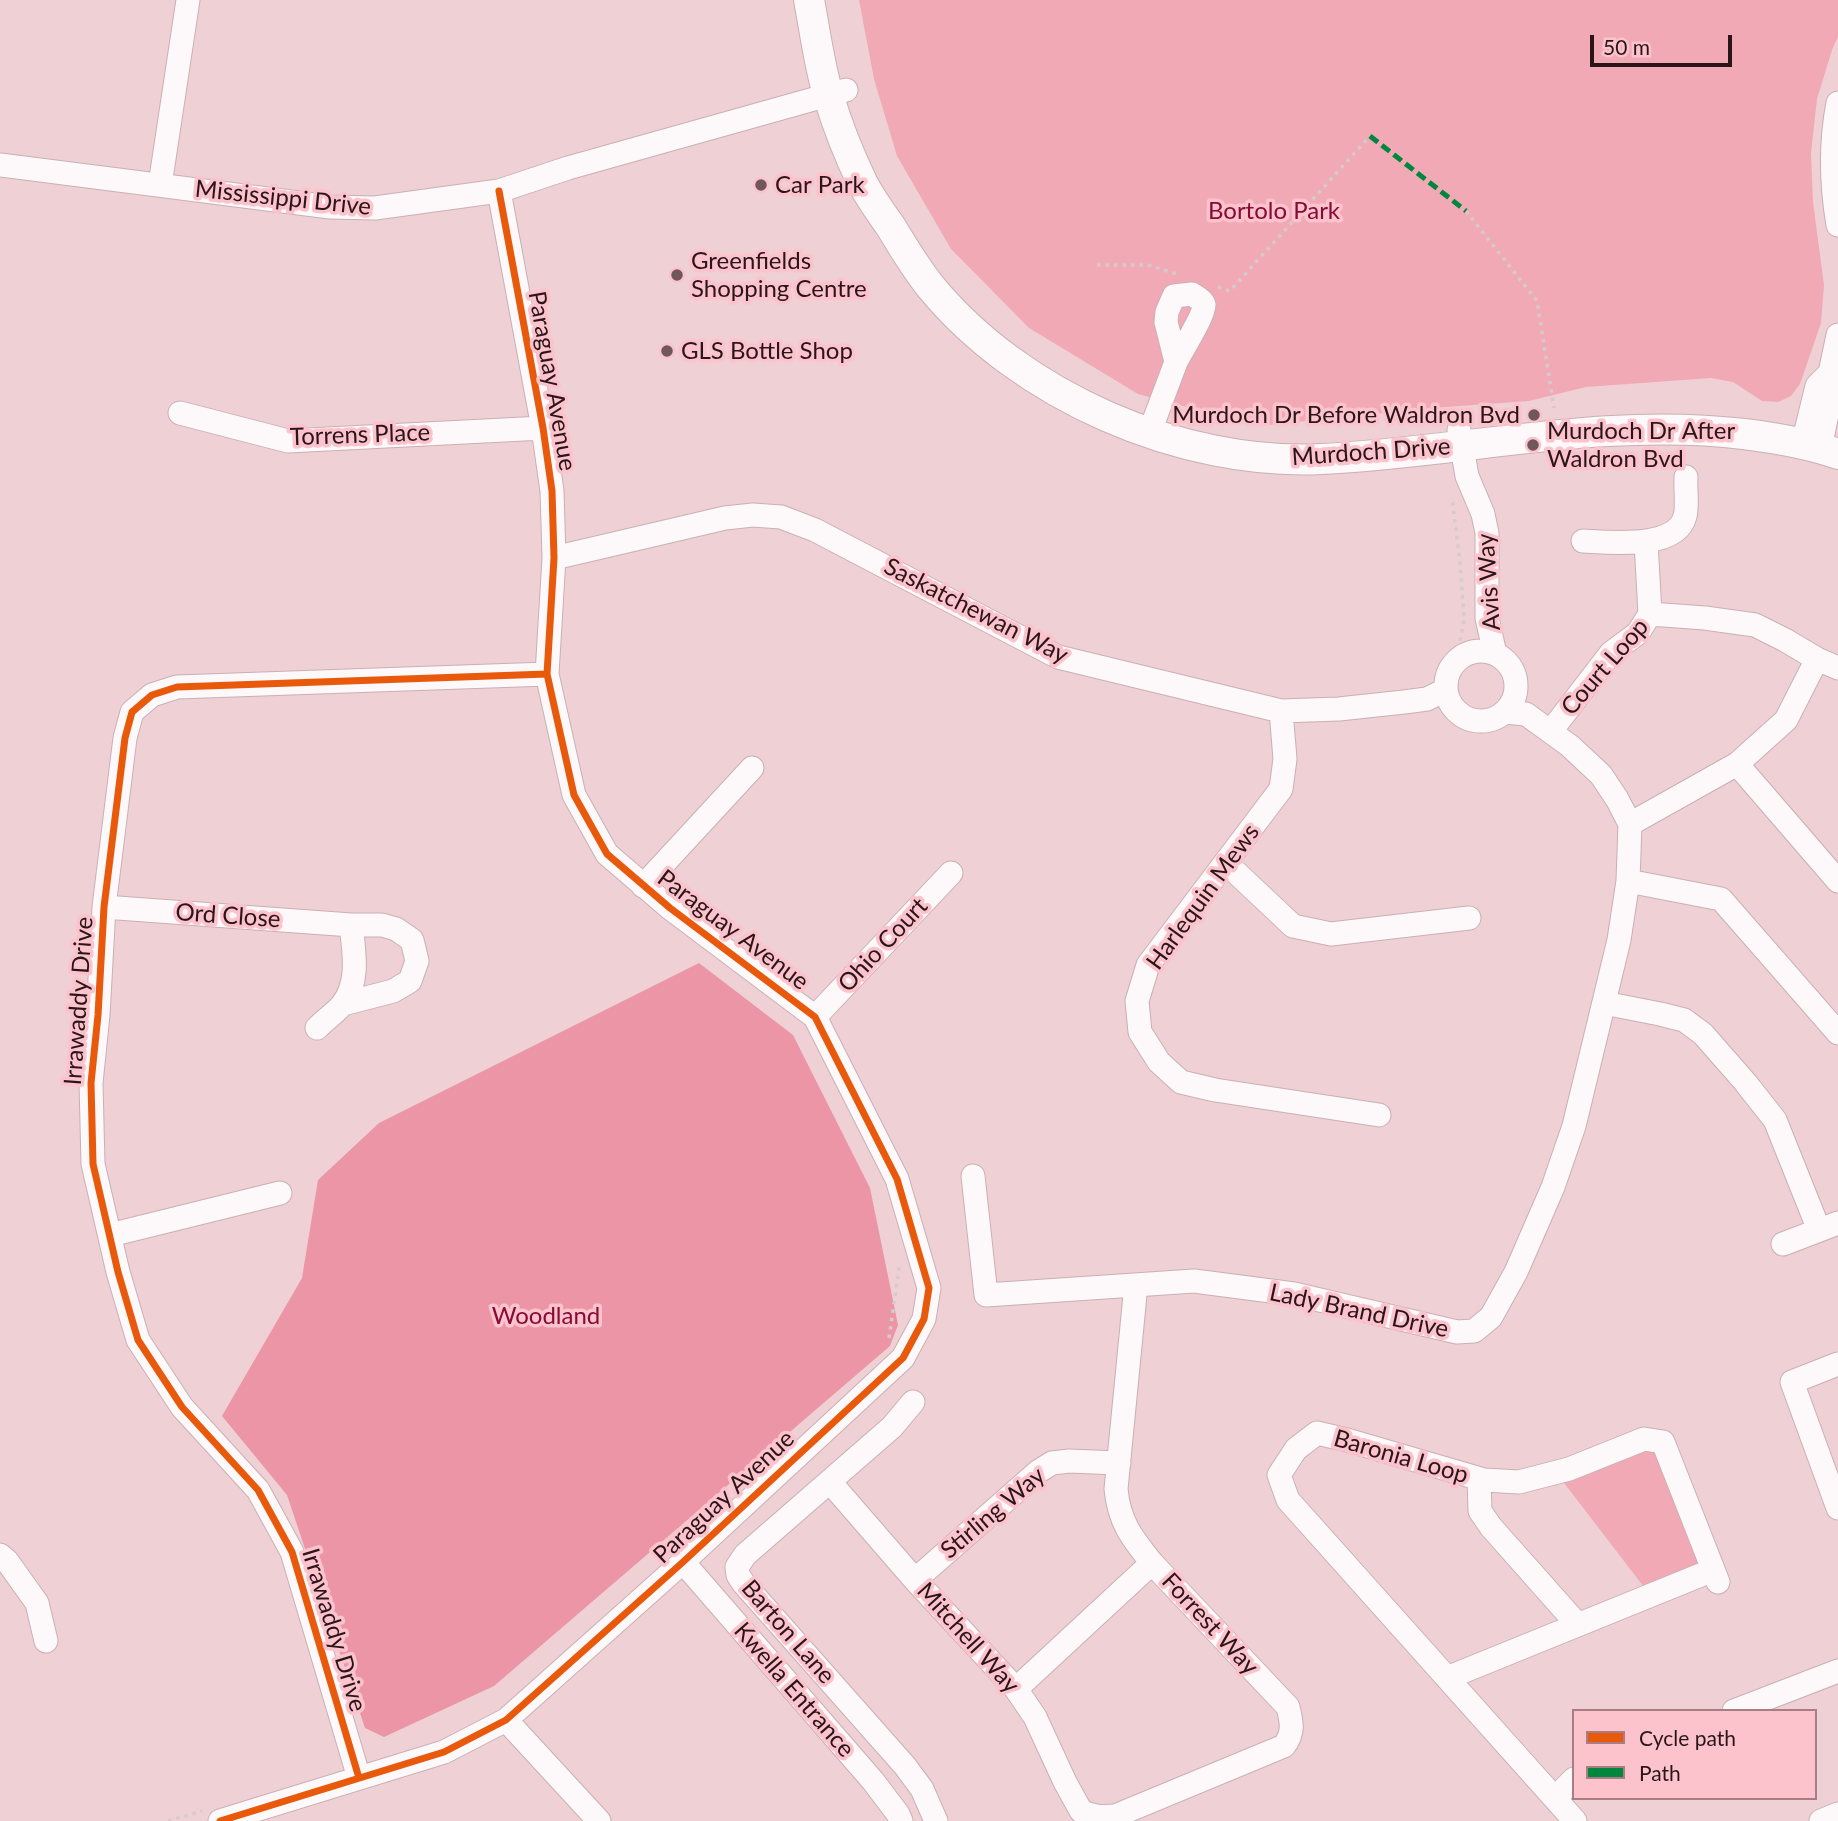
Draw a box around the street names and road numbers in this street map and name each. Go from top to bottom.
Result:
street label: Mississippi Drive [193,174,373,222]
street label: Paraguay Avenue [522,289,582,473]
street label: Torrens Place [289,418,431,452]
street label: Murdoch Drive [1291,432,1451,472]
street label: Avis Way [1471,532,1507,632]
street label: Saskatchewan Way [879,552,1073,670]
street label: Court Loop [1555,613,1655,721]
street label: Harlequin Mews [1141,819,1265,975]
street label: Paraguay Avenue [652,864,814,996]
street label: Ohio Court [832,892,934,998]
street label: Ord Close [175,898,281,934]
street label: Irrawaddy Drive [59,916,99,1086]
street label: Lady Brand Drive [1267,1278,1451,1344]
street label: Paraguay Avenue [648,1424,800,1570]
street label: Baronia Loop [1330,1424,1472,1490]
street label: Stirling Way [935,1461,1051,1565]
street label: Irrawaddy Drive [296,1545,372,1715]
street label: Forrest Way [1156,1567,1264,1681]
street label: Barton Lane [735,1574,841,1690]
street label: Mitchell Way [911,1577,1025,1699]
street label: Kwella Entrance [728,1617,860,1763]

